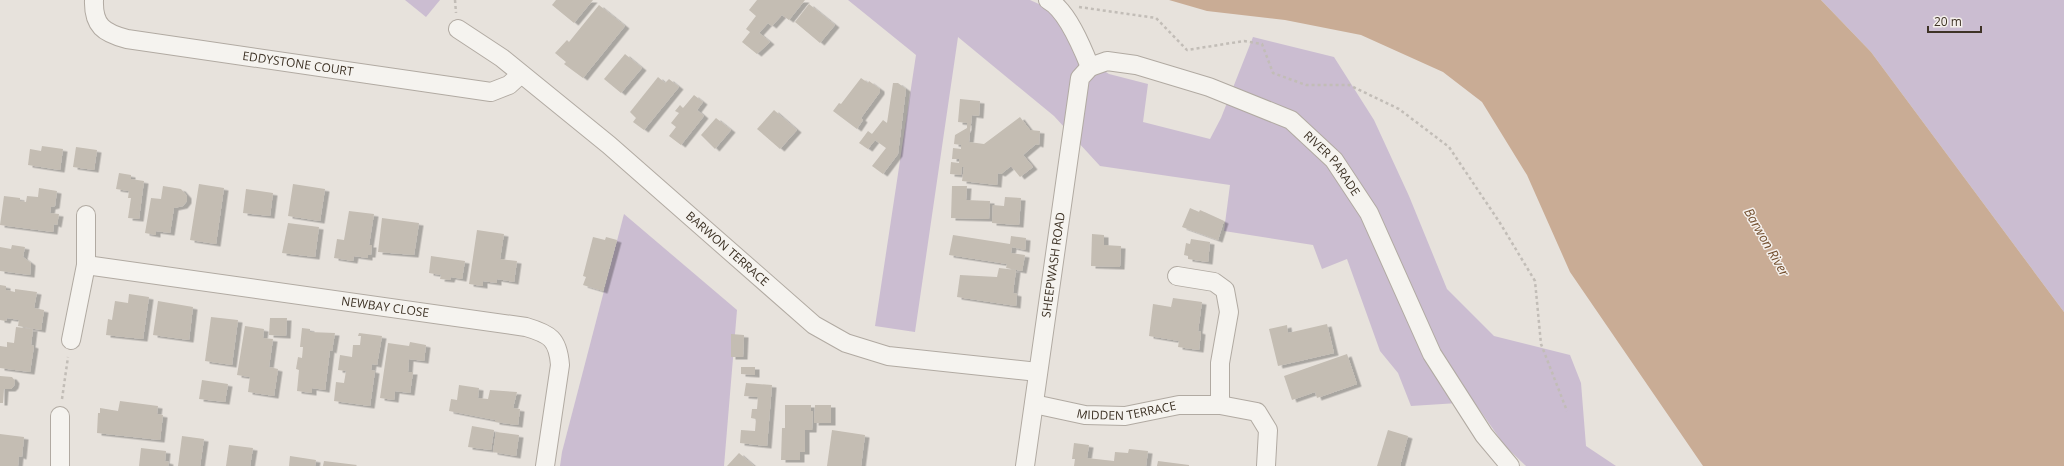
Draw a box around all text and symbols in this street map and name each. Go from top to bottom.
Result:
scale bar [1928,8,1981,34]
text: 20 m [1934,13,1962,30]
street label: EDDYSTONE COURT [241,47,355,80]
street label: RIVER PARADE [1300,127,1364,199]
water label: Barwon River [1740,205,1794,280]
street label: BARWON TERRACE [682,207,773,290]
street label: SHEEPWASH ROAD [1037,211,1069,319]
street label: NEWBAY CLOSE [340,292,430,321]
street label: MIDDEN TERRACE [1075,397,1178,424]

